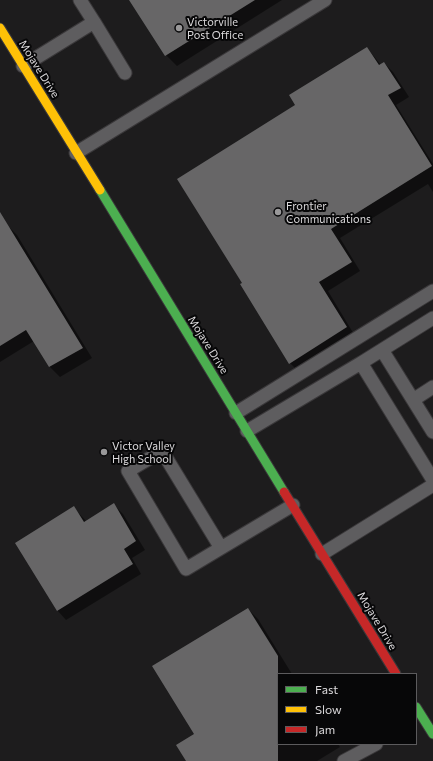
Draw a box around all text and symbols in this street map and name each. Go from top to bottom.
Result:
place label: Victorville Post Office [187,15,243,41]
marker: Victorville Post Office [174,23,184,33]
street label: Mojave Drive [16,38,62,100]
place label: Frontier Communications [286,199,371,225]
marker: Frontier Communications [273,207,283,217]
street label: Mojave Drive [185,314,231,376]
place label: Victor Valley High School [112,439,175,465]
marker: Victor Valley High School [99,447,109,457]
street label: Mojave Drive [354,590,400,652]
legend [277,673,417,745]
text: Fast [315,682,338,696]
text: Slow [315,702,342,716]
text: Jam [315,722,335,736]

